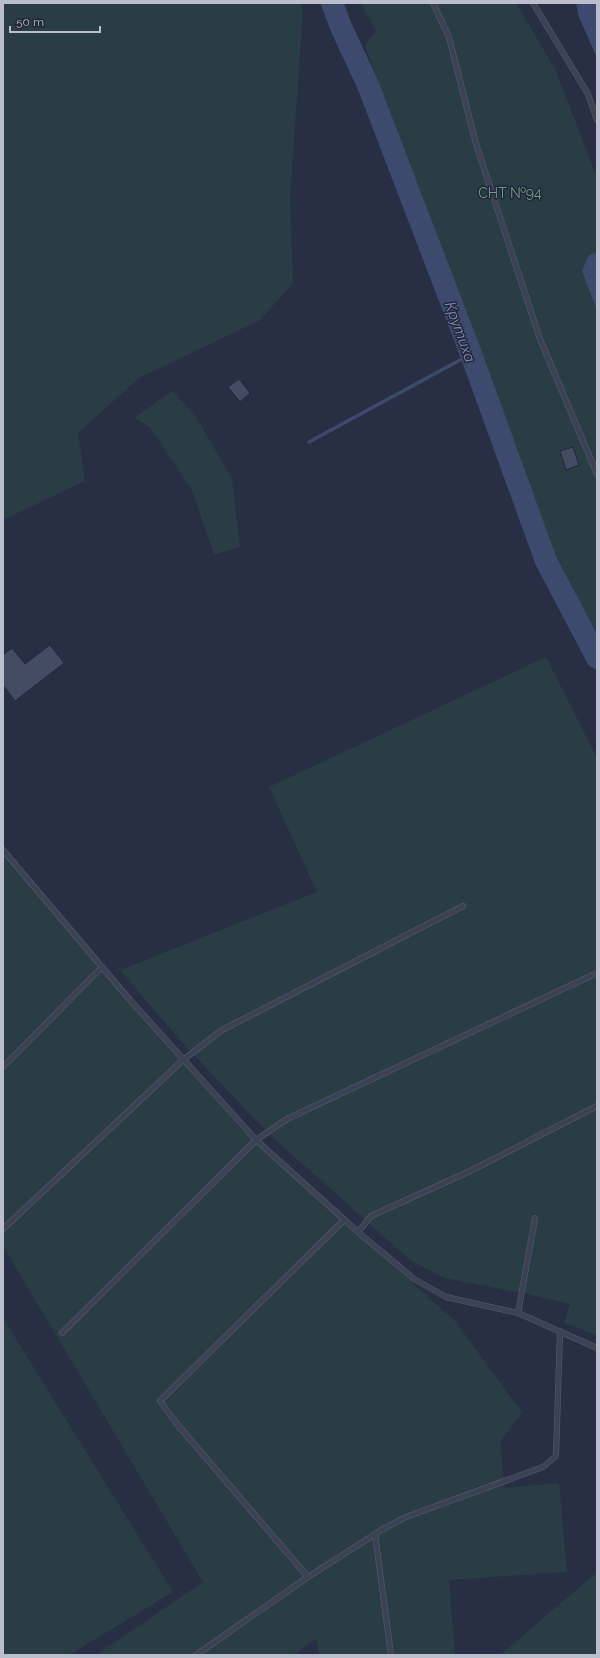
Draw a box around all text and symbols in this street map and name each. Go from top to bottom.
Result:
scale bar [10,8,100,34]
text: 50 m [16,15,44,29]
park label: СНТ №94 [478,185,542,201]
water label: Крутиха [441,299,479,365]

